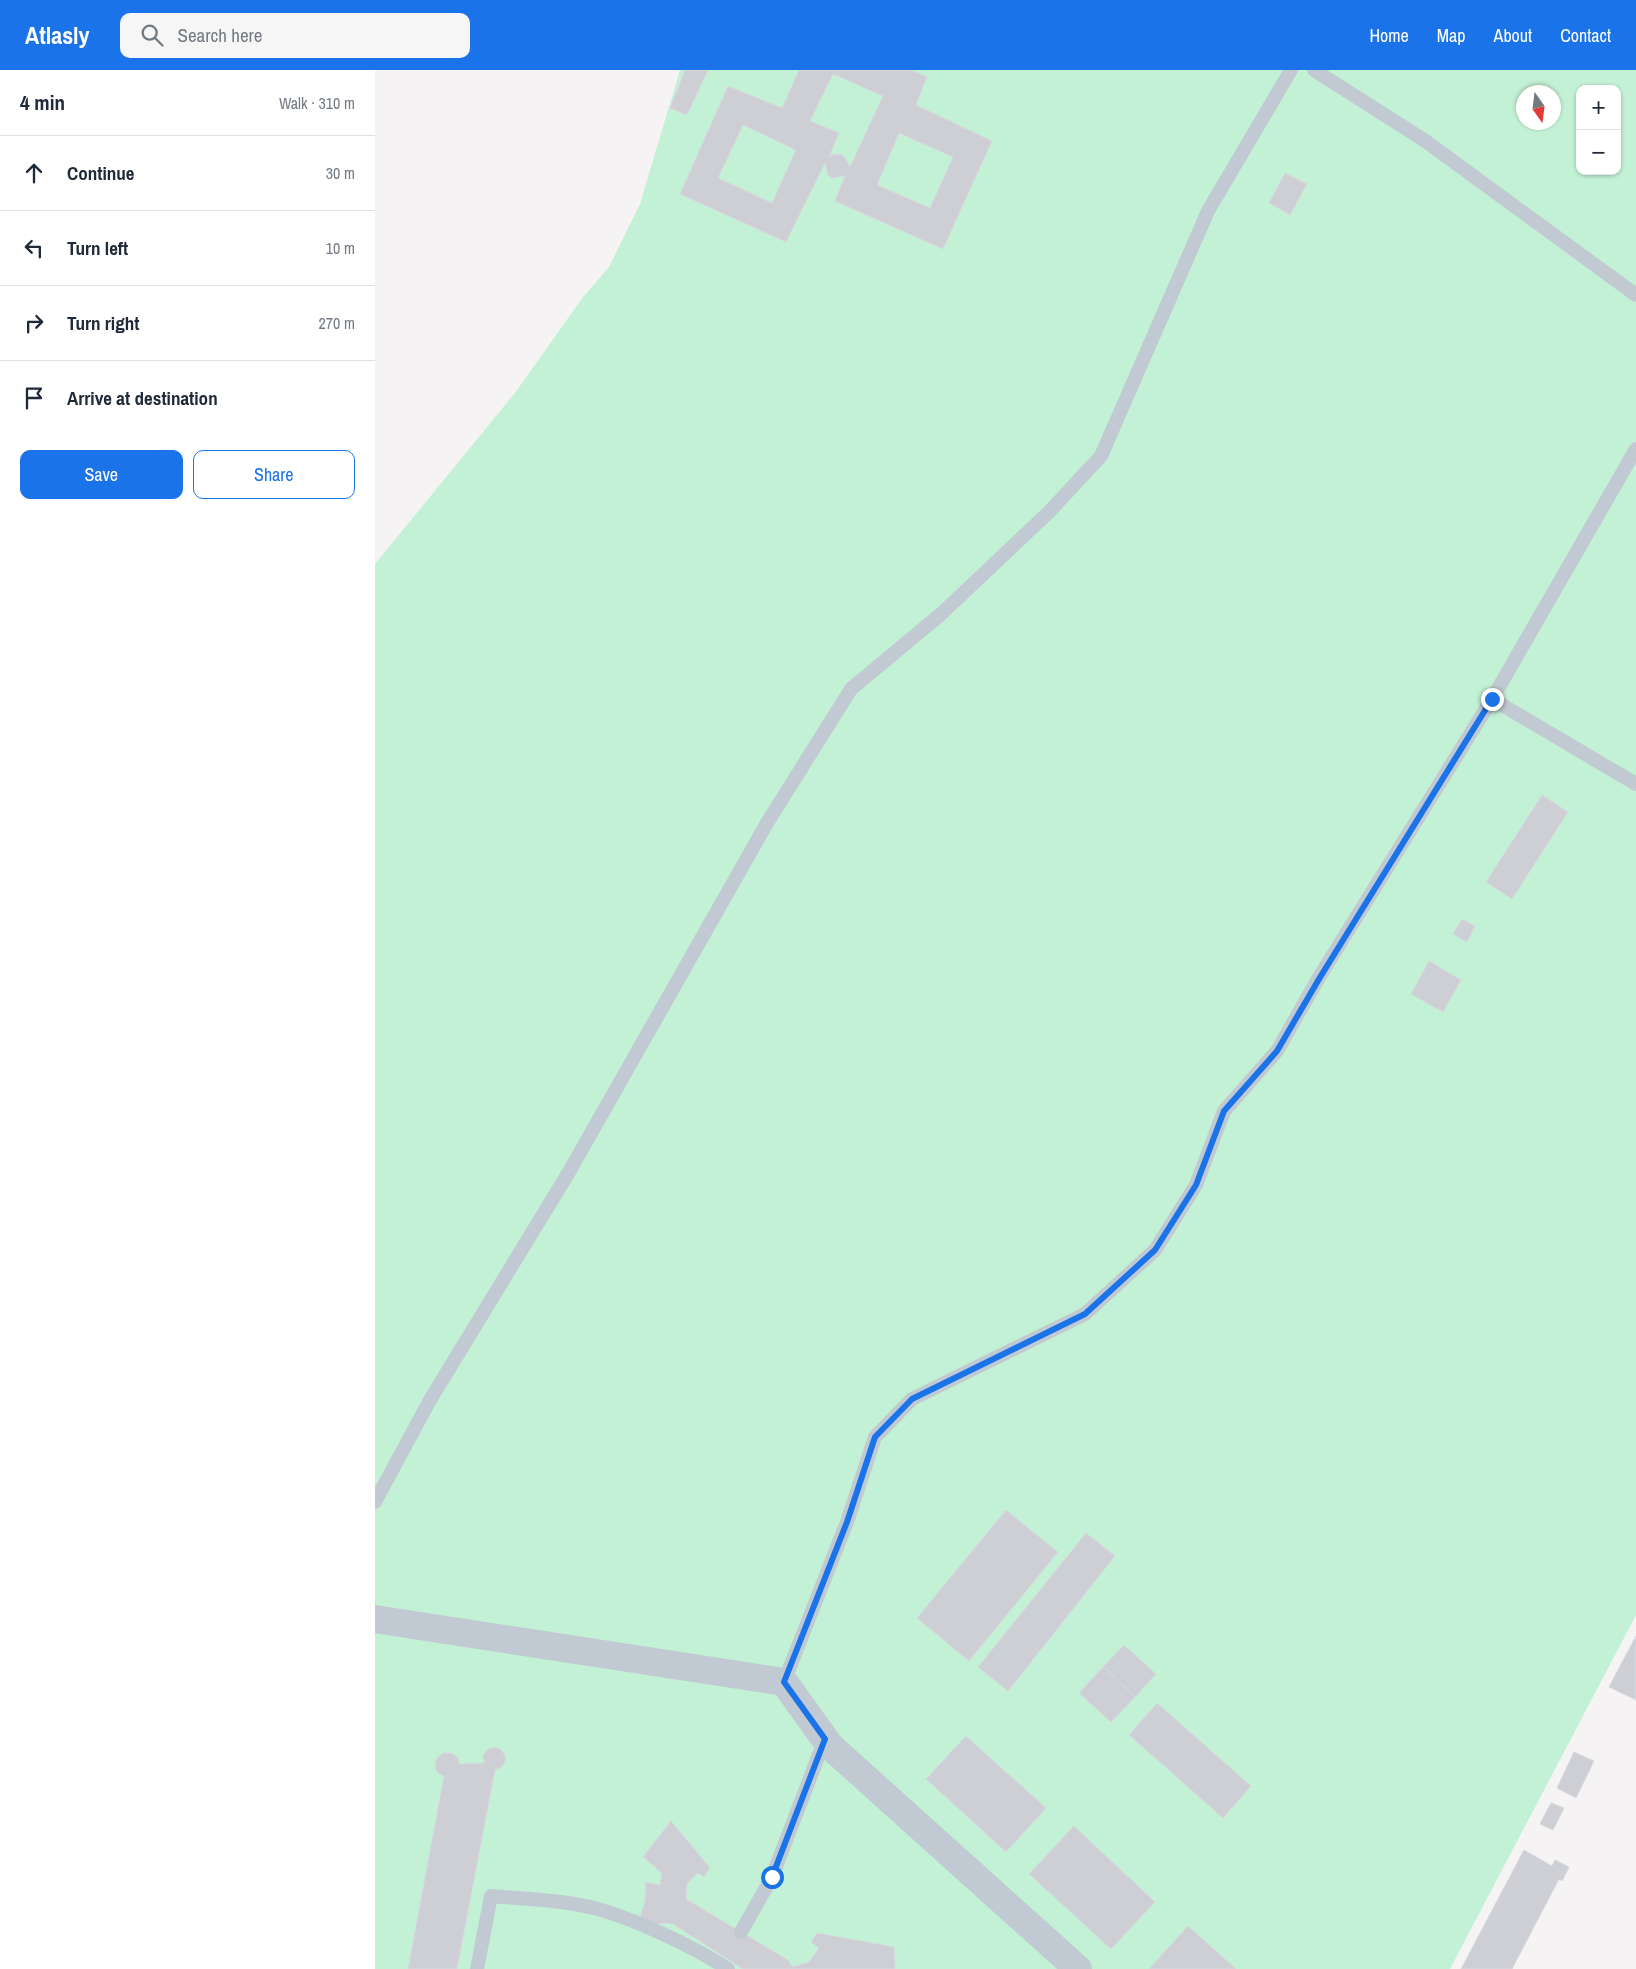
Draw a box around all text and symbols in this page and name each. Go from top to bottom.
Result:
search box [120,13,470,58]
text: Atlasly [25,19,90,51]
icon: search [138,21,166,49]
text: Search here [178,22,262,48]
text: Home [1369,23,1409,48]
text: Map [1437,23,1466,48]
text: About [1494,23,1532,48]
text: Contact [1560,23,1611,48]
north arrow [1516,85,1561,130]
map controls [1576,85,1621,175]
button: + [1576,85,1621,130]
text: 4 min [20,88,65,117]
text: Walk · 310 m [279,92,355,114]
button: − [1576,130,1621,175]
icon: ahead [20,159,48,187]
text: Continue [67,160,135,186]
text: 30 m [326,162,355,184]
icon: left [20,234,48,262]
text: Turn left [67,235,128,261]
text: 10 m [326,237,355,259]
icon: right [20,309,48,337]
text: Turn right [67,310,139,336]
text: 270 m [319,312,355,334]
icon: arrive [20,384,48,412]
text: Arrive at destination [67,385,218,411]
button: Save [20,450,183,499]
button: Share [193,450,355,499]
route end [1481,688,1504,711]
route start [761,1866,784,1889]

